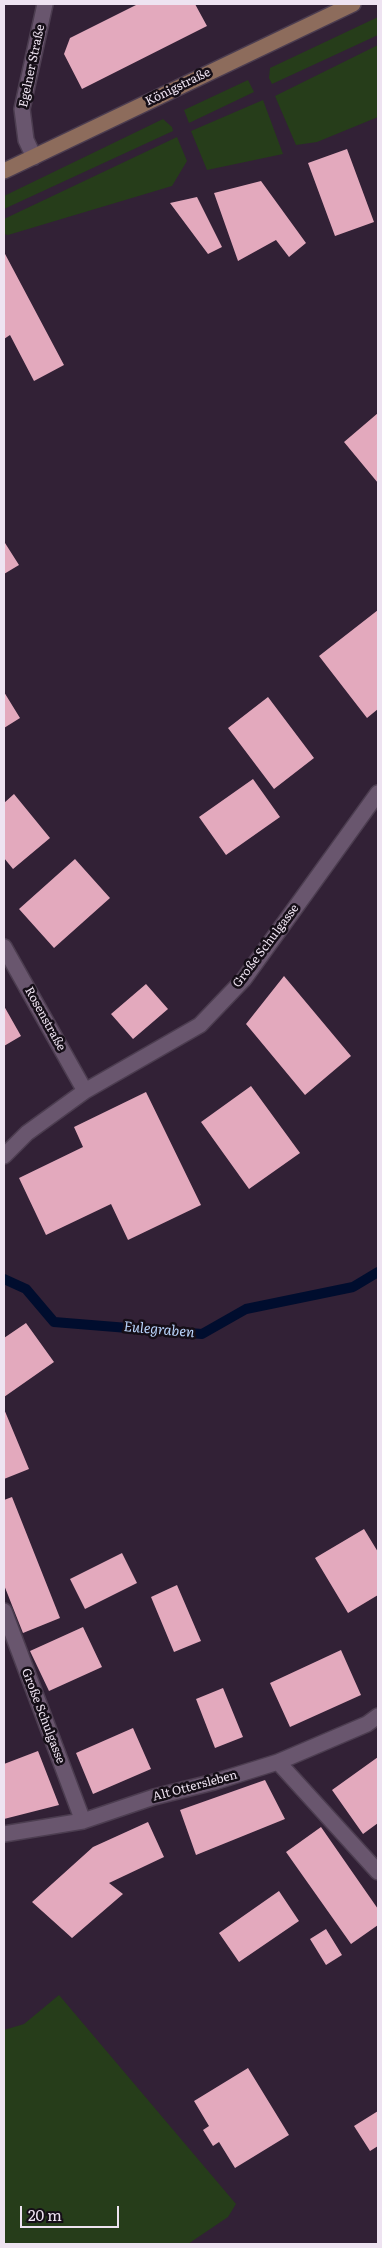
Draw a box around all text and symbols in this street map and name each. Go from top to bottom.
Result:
street label: Egelner Straße [16,23,48,109]
street label: Königstraße [143,65,213,109]
street label: Große Schulgasse [230,901,302,991]
street label: Rosenstraße [22,984,68,1054]
water label: Eulegraben [123,1319,195,1341]
street label: Große Schulgasse [18,1666,68,1766]
street label: Alt Ottersleben [151,1768,239,1804]
scale bar [22,2196,121,2228]
text: 20 m [28,2203,62,2226]

